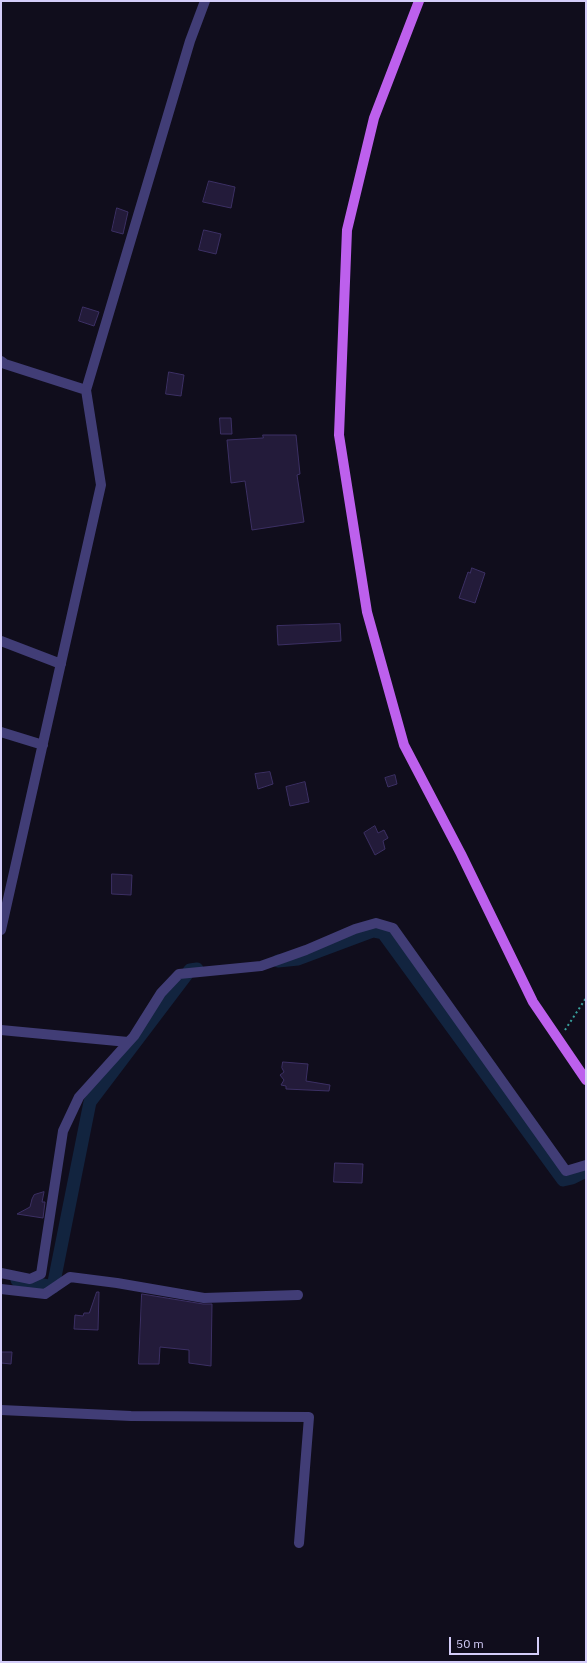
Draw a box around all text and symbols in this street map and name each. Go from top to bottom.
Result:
scale bar [451,1629,541,1655]
text: 50 m [456,1636,484,1651]

